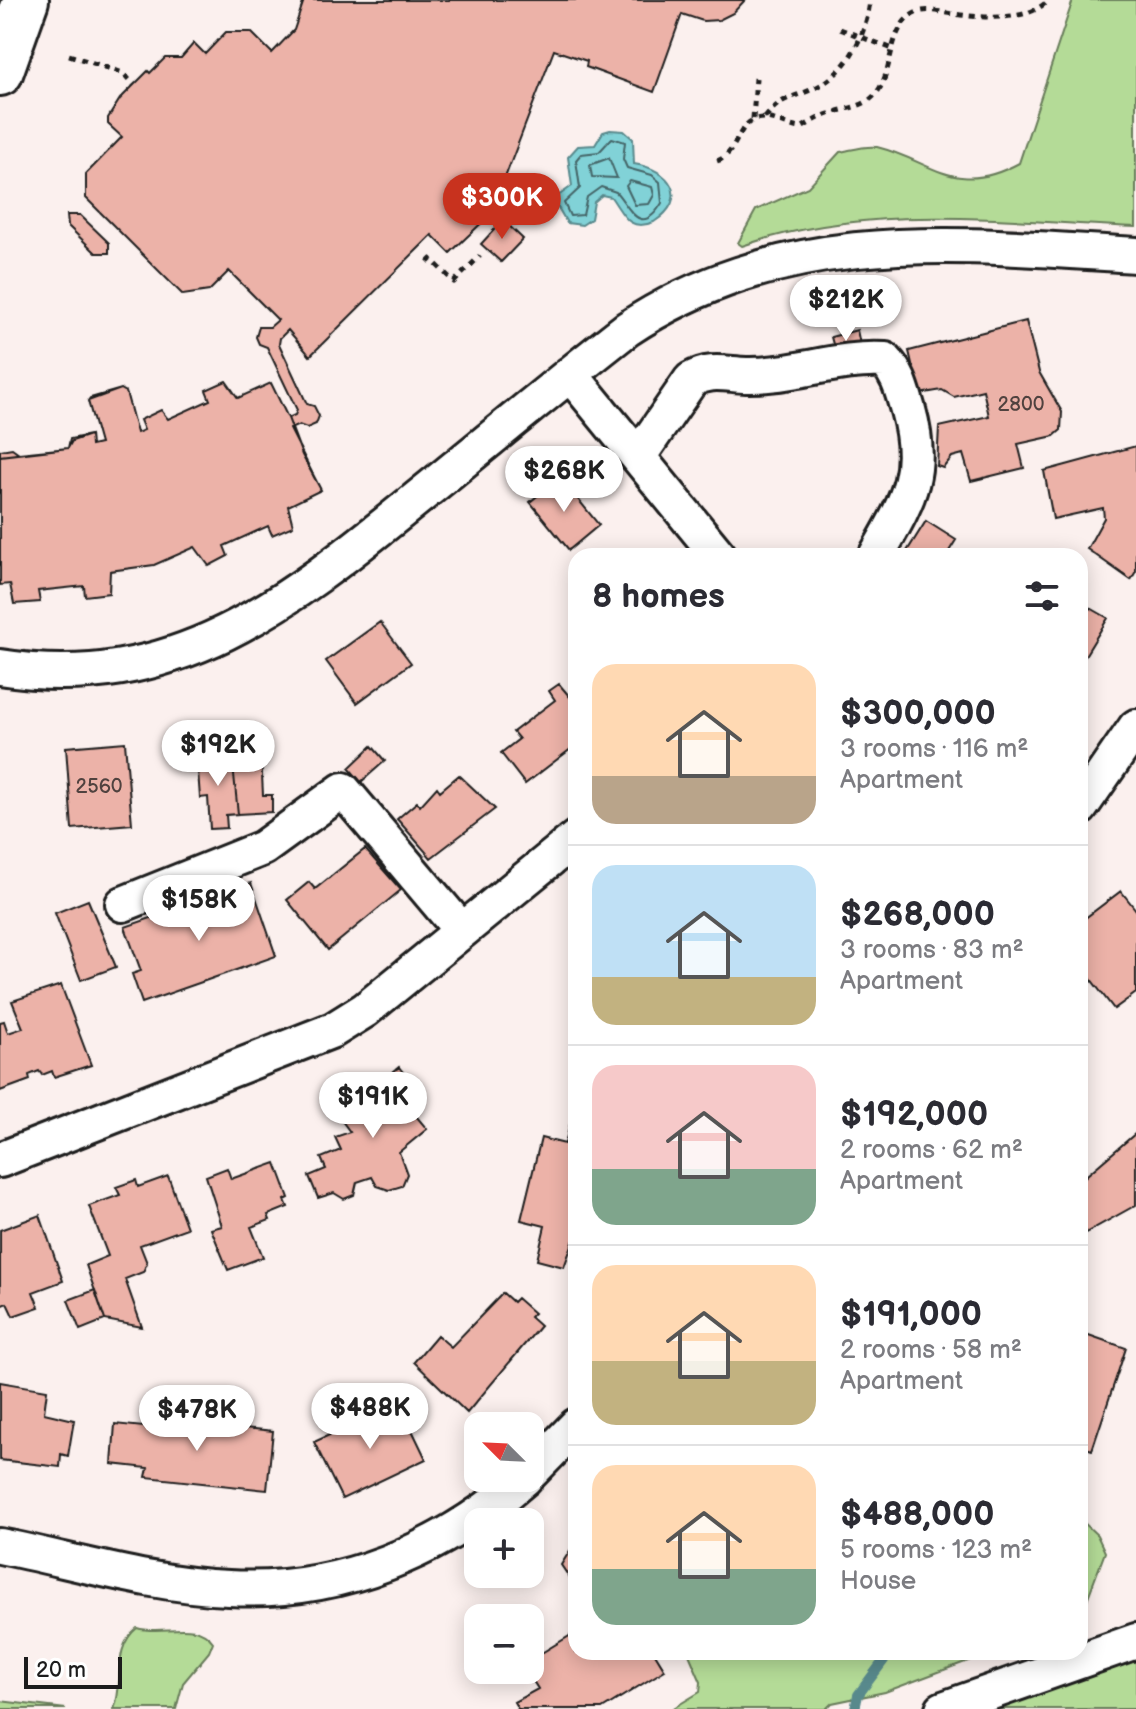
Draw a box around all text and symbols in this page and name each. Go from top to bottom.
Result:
pin: $300K [446,173,558,241]
text: $300K [461,183,543,214]
pin: $212K [790,275,902,343]
text: $212K [808,285,884,316]
house number: 2800 [998,393,1044,417]
pin: $268K [508,446,620,514]
text: $268K [523,456,605,487]
icon: filters [1020,574,1064,618]
text: 8 homes [592,576,725,617]
text: $300,000 [840,693,996,734]
icon: home [656,696,752,792]
pin: $192K [162,720,274,788]
text: $192K [180,730,256,761]
text: 3 rooms · 116 m² [840,734,1029,765]
text: Apartment [840,765,963,796]
house number: 2560 [75,775,123,799]
pin: $158K [143,875,255,943]
text: $158K [161,885,237,916]
text: $268,000 [840,894,995,935]
icon: home [656,897,752,993]
text: 3 rooms · 83 m² [840,935,1024,966]
text: Apartment [840,966,963,997]
pin: $191K [317,1072,429,1140]
text: $191K [337,1082,409,1113]
text: $192,000 [840,1094,988,1135]
icon: home [656,1097,752,1193]
text: 2 rooms · 62 m² [840,1135,1023,1166]
text: Apartment [840,1166,963,1197]
text: $191,000 [840,1294,982,1335]
icon: home [656,1297,752,1393]
text: 2 rooms · 58 m² [840,1335,1022,1366]
text: Apartment [840,1366,963,1397]
pin: $488K [314,1383,426,1451]
pin: $478K [141,1385,253,1453]
text: $488K [329,1393,411,1424]
text: $478K [157,1395,237,1426]
north arrow [464,1412,544,1492]
map controls [464,1412,544,1684]
text: $488,000 [840,1494,994,1535]
icon: home [656,1497,752,1593]
button: + [464,1508,544,1588]
text: 5 rooms · 123 m² [840,1535,1032,1566]
text: House [840,1566,916,1597]
button: − [464,1604,544,1684]
scale bar [24,1653,122,1689]
text: 20 m [36,1657,86,1684]

